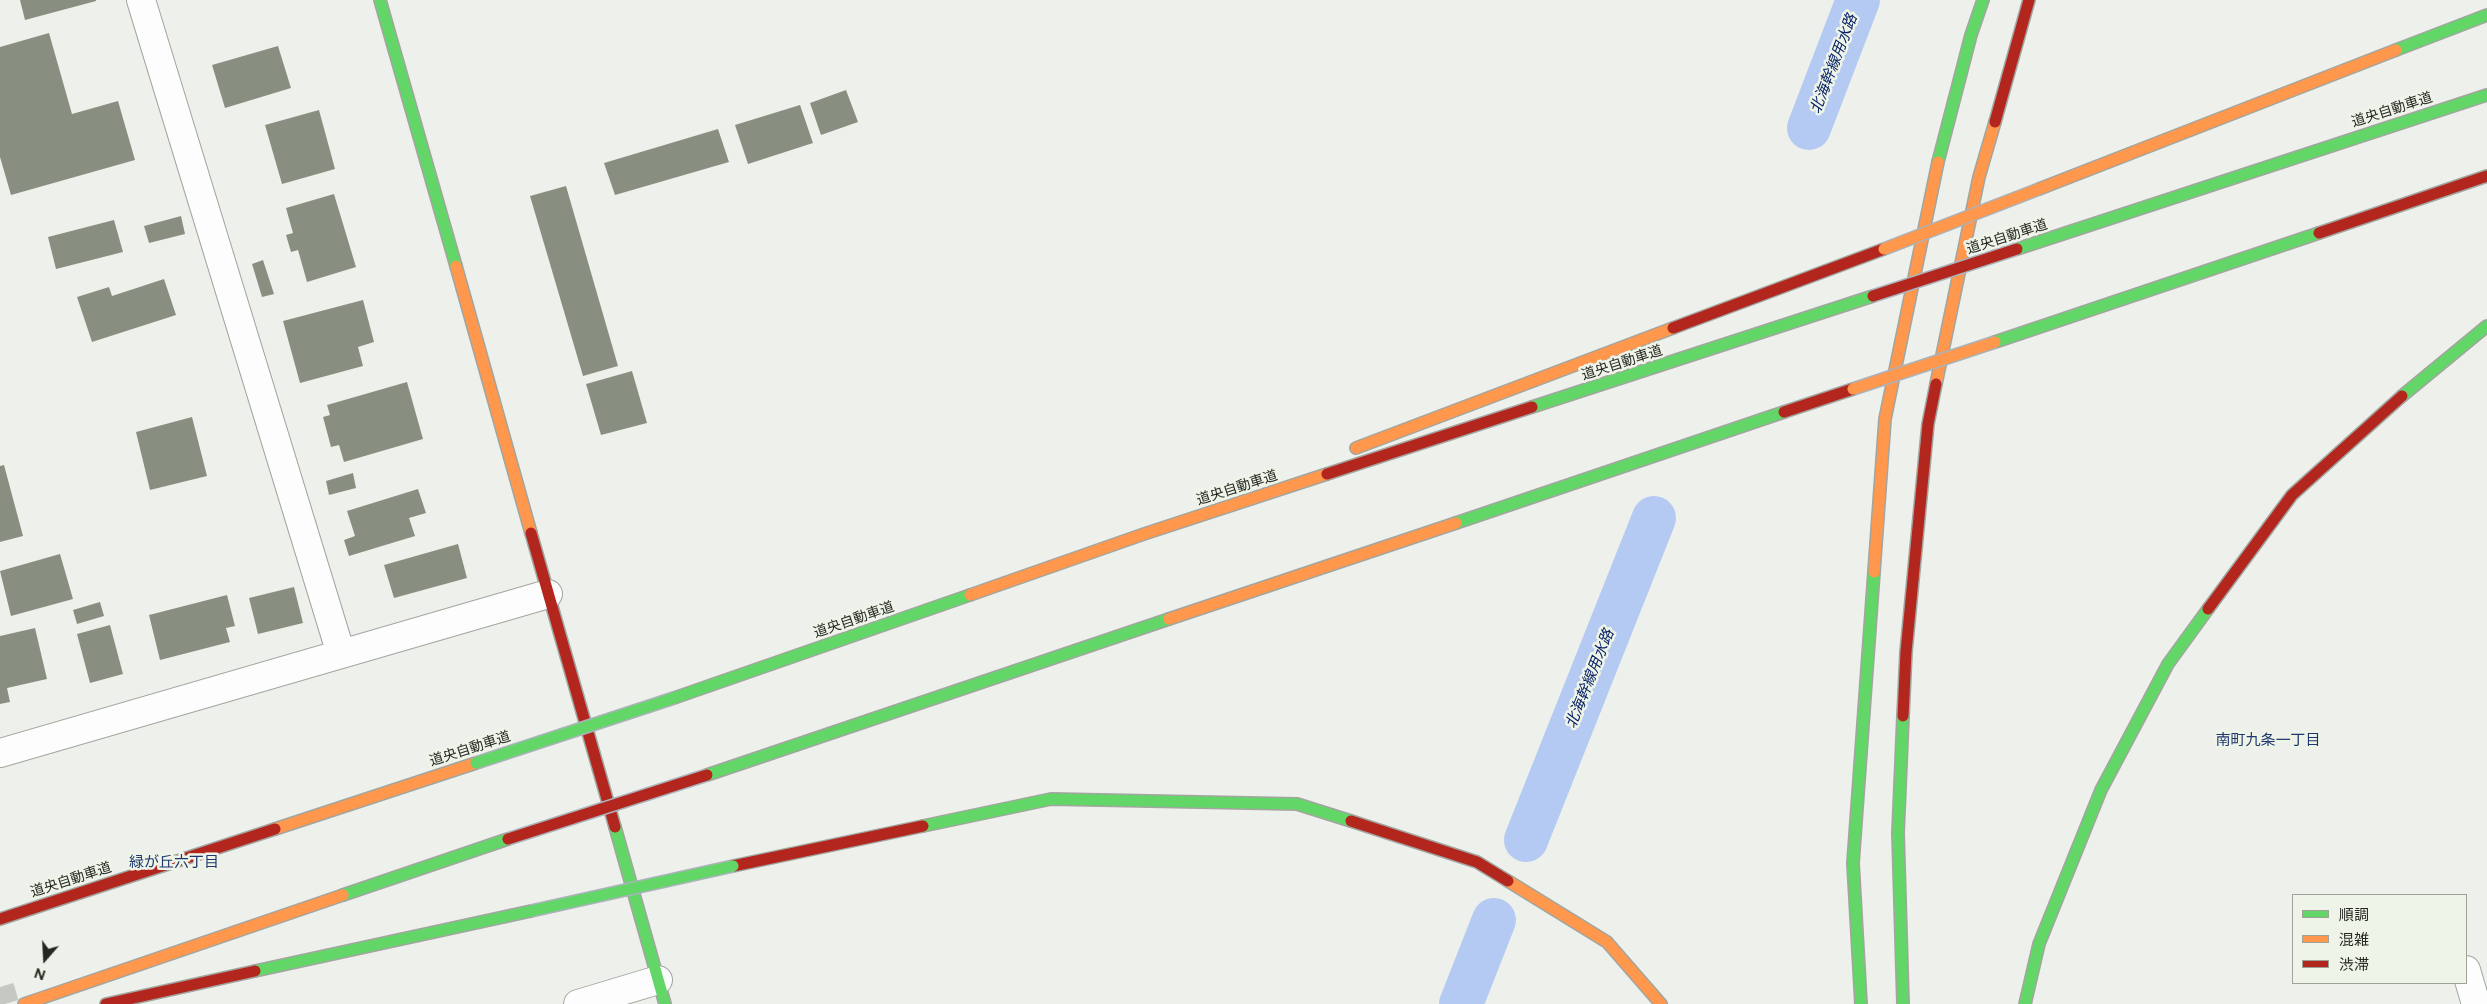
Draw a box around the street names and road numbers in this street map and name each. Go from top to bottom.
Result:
street label: 道央自動車道 [2349,89,2435,131]
street label: 道央自動車道 [1964,216,2050,258]
street label: 道央自動車道 [1579,342,1665,384]
street label: 道央自動車道 [1194,467,1280,509]
street label: 道央自動車道 [812,598,896,642]
street label: 道央自動車道 [427,728,513,770]
street label: 道央自動車道 [28,859,114,901]

